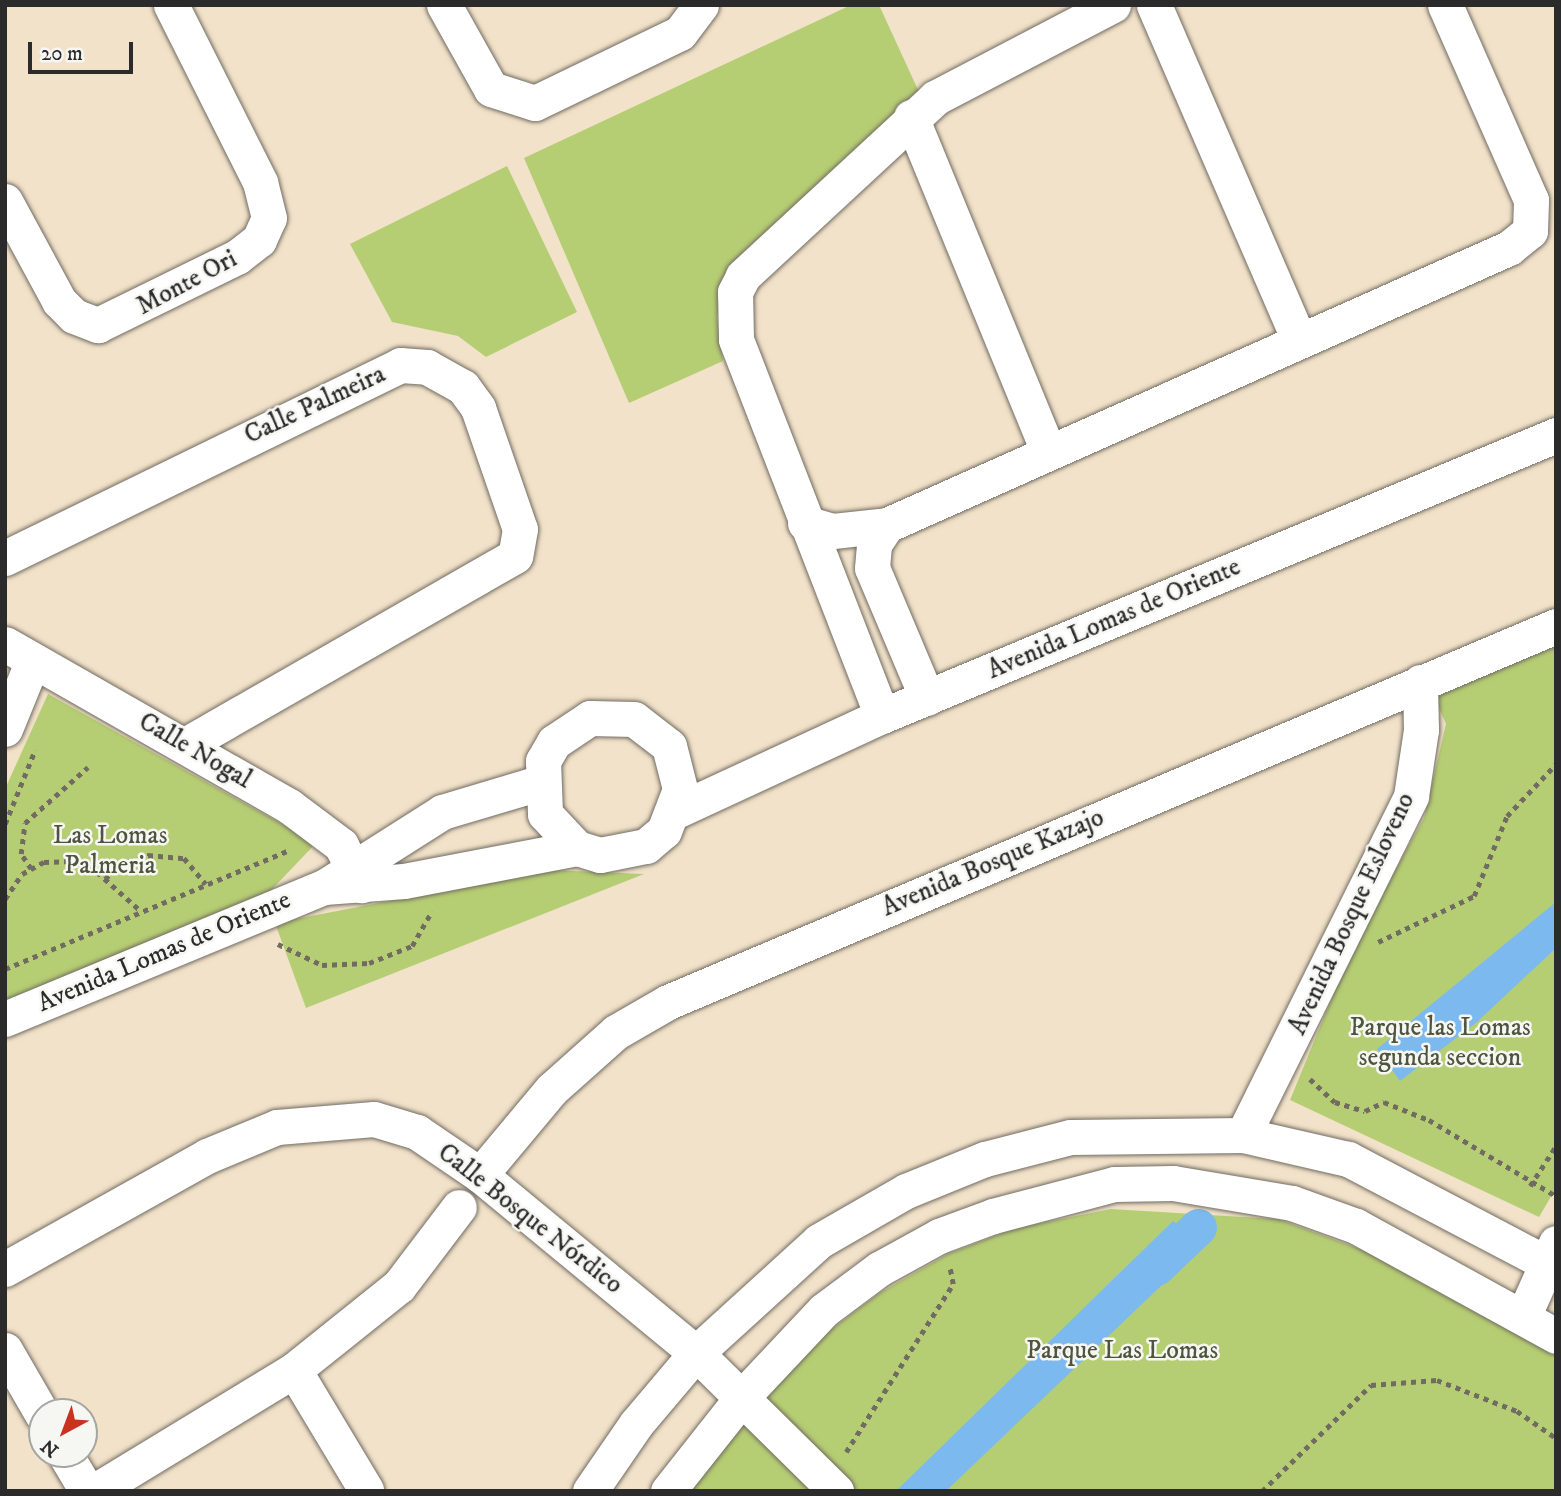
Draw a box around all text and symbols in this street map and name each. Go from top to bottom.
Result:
scale bar [32,28,136,72]
text: 20 m [41,41,83,67]
street label: Monte Ori [132,244,242,322]
street label: Calle Palmeira [240,359,390,451]
street label: Avenida Lomas de Oriente [983,552,1245,686]
street label: Calle Nogal [133,706,257,796]
street label: Avenida Bosque Esloveno [1282,788,1422,1040]
street label: Avenida Bosque Kazajo [877,802,1109,924]
park label: Las Lomas Palmeria [53,820,167,882]
street label: Avenida Lomas de Oriente [33,885,295,1019]
park label: Parque las Lomas segunda seccion [1349,1012,1531,1074]
street label: Calle Bosque Nórdico [431,1137,629,1301]
park label: Parque Las Lomas [1026,1335,1218,1367]
north arrow [28,1398,98,1468]
text: N [37,1434,64,1462]

